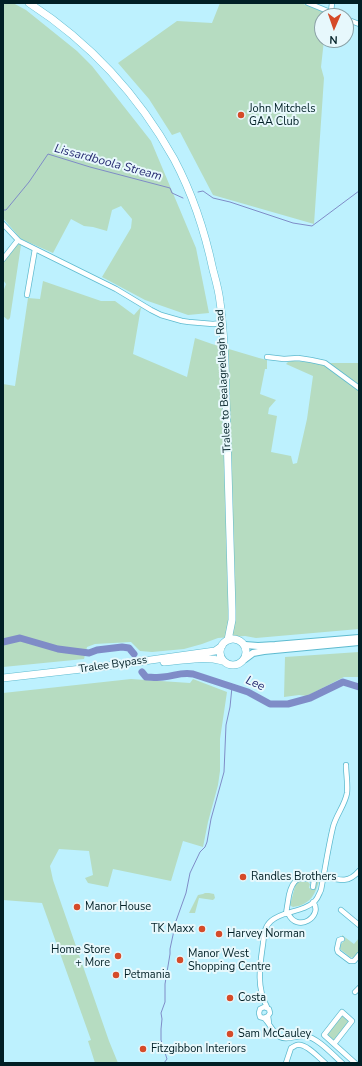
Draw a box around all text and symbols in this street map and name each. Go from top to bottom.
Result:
north arrow [314,8,354,48]
text: N [329,32,338,47]
place label: John Mitchels GAA Club [249,102,315,128]
marker: John Mitchels GAA Club [236,110,246,120]
water label: Lissardboola Stream [53,142,163,184]
street label: Tralee to Bealagrellagh Road [214,309,234,453]
street label: Tralee Bypass [78,654,148,676]
water label: Lee [243,674,267,694]
place label: Randles Brothers [251,870,336,884]
marker: Randles Brothers [238,872,248,882]
place label: Manor House [85,900,151,914]
marker: Manor House [72,902,82,912]
place label: TK Maxx [151,922,194,936]
marker: TK Maxx [197,924,207,934]
place label: Harvey Norman [227,927,305,941]
marker: Harvey Norman [214,929,224,939]
place label: Home Store + More [51,943,110,969]
place label: Manor West Shopping Centre [188,947,271,973]
marker: Home Store + More [113,951,123,961]
marker: Manor West Shopping Centre [175,955,185,965]
place label: Petmania [124,968,170,982]
marker: Petmania [111,970,121,980]
place label: Costa [238,991,266,1005]
marker: Costa [225,993,235,1003]
place label: Sam McCauley [238,1027,311,1041]
marker: Sam McCauley [225,1029,235,1039]
place label: Fitzgibbon Interiors [151,1042,246,1056]
marker: Fitzgibbon Interiors [138,1044,148,1054]

